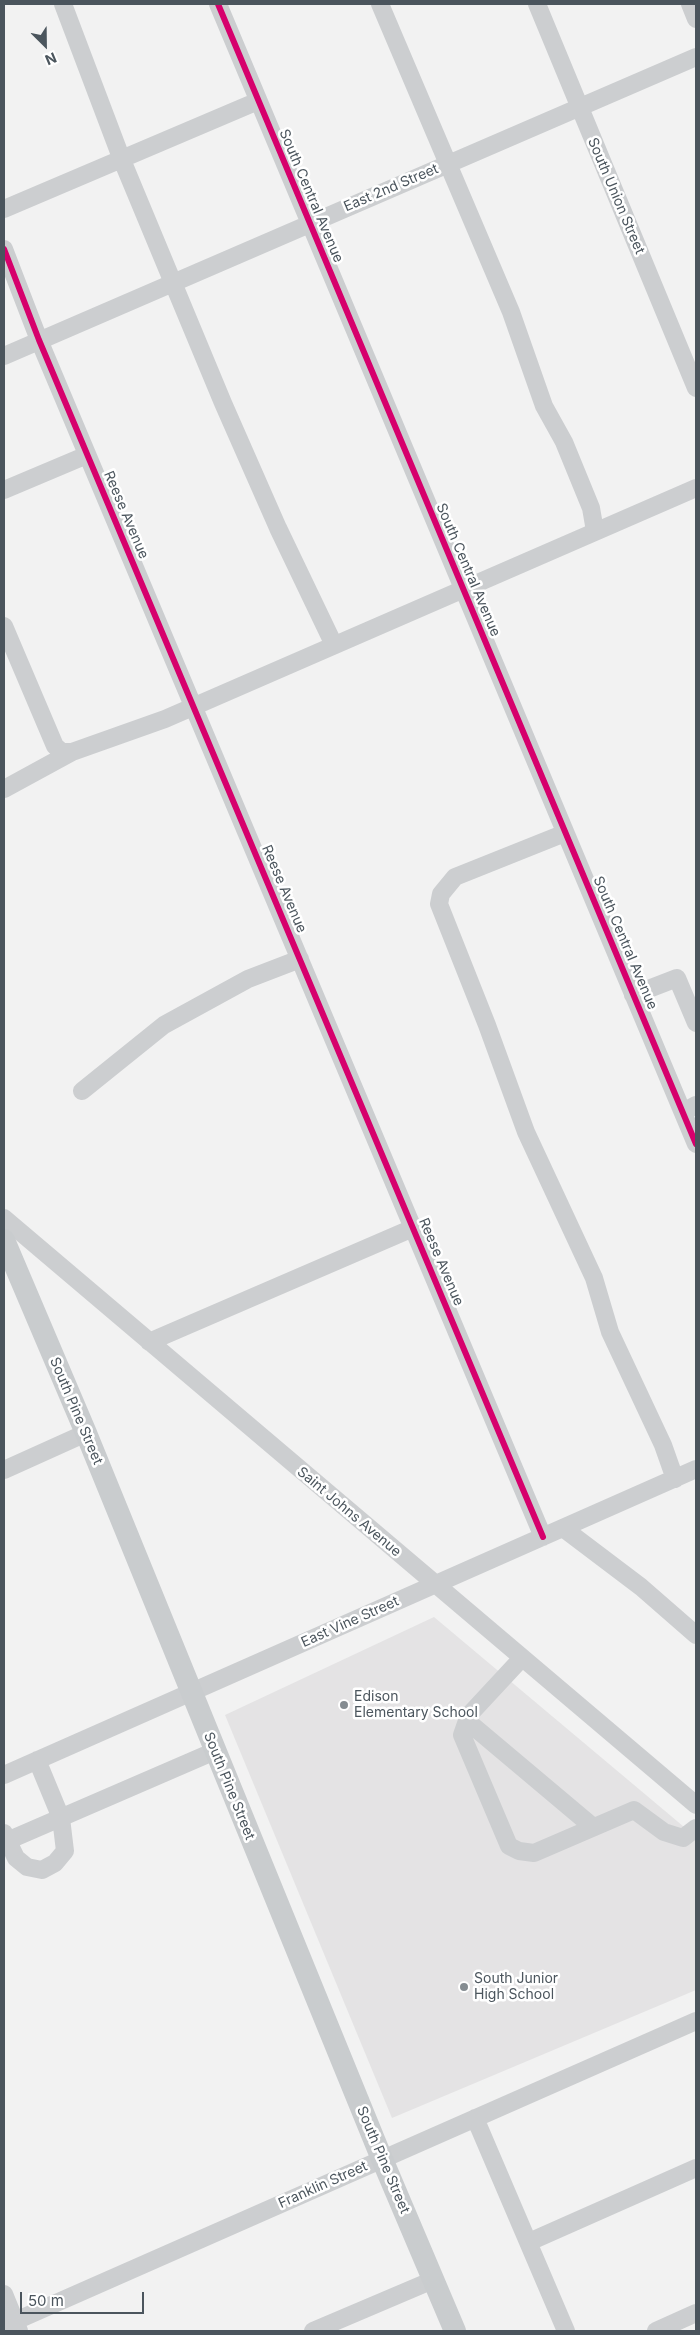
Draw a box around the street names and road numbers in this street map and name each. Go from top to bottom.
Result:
street label: South Central Avenue [275,127,347,265]
street label: South Union Street [584,135,648,257]
street label: East 2nd Street [341,161,441,215]
street label: Reese Avenue [100,469,152,561]
street label: South Central Avenue [432,501,504,639]
street label: Reese Avenue [258,843,310,935]
street label: South Central Avenue [589,874,661,1012]
street label: Reese Avenue [415,1216,467,1308]
street label: South Pine Street [46,1355,106,1467]
street label: Saint Johns Avenue [294,1464,404,1560]
street label: East Vine Street [299,1593,401,1651]
street label: South Pine Street [200,1730,258,1842]
street label: South Pine Street [353,2104,413,2216]
street label: Franklin Street [276,2158,370,2212]

